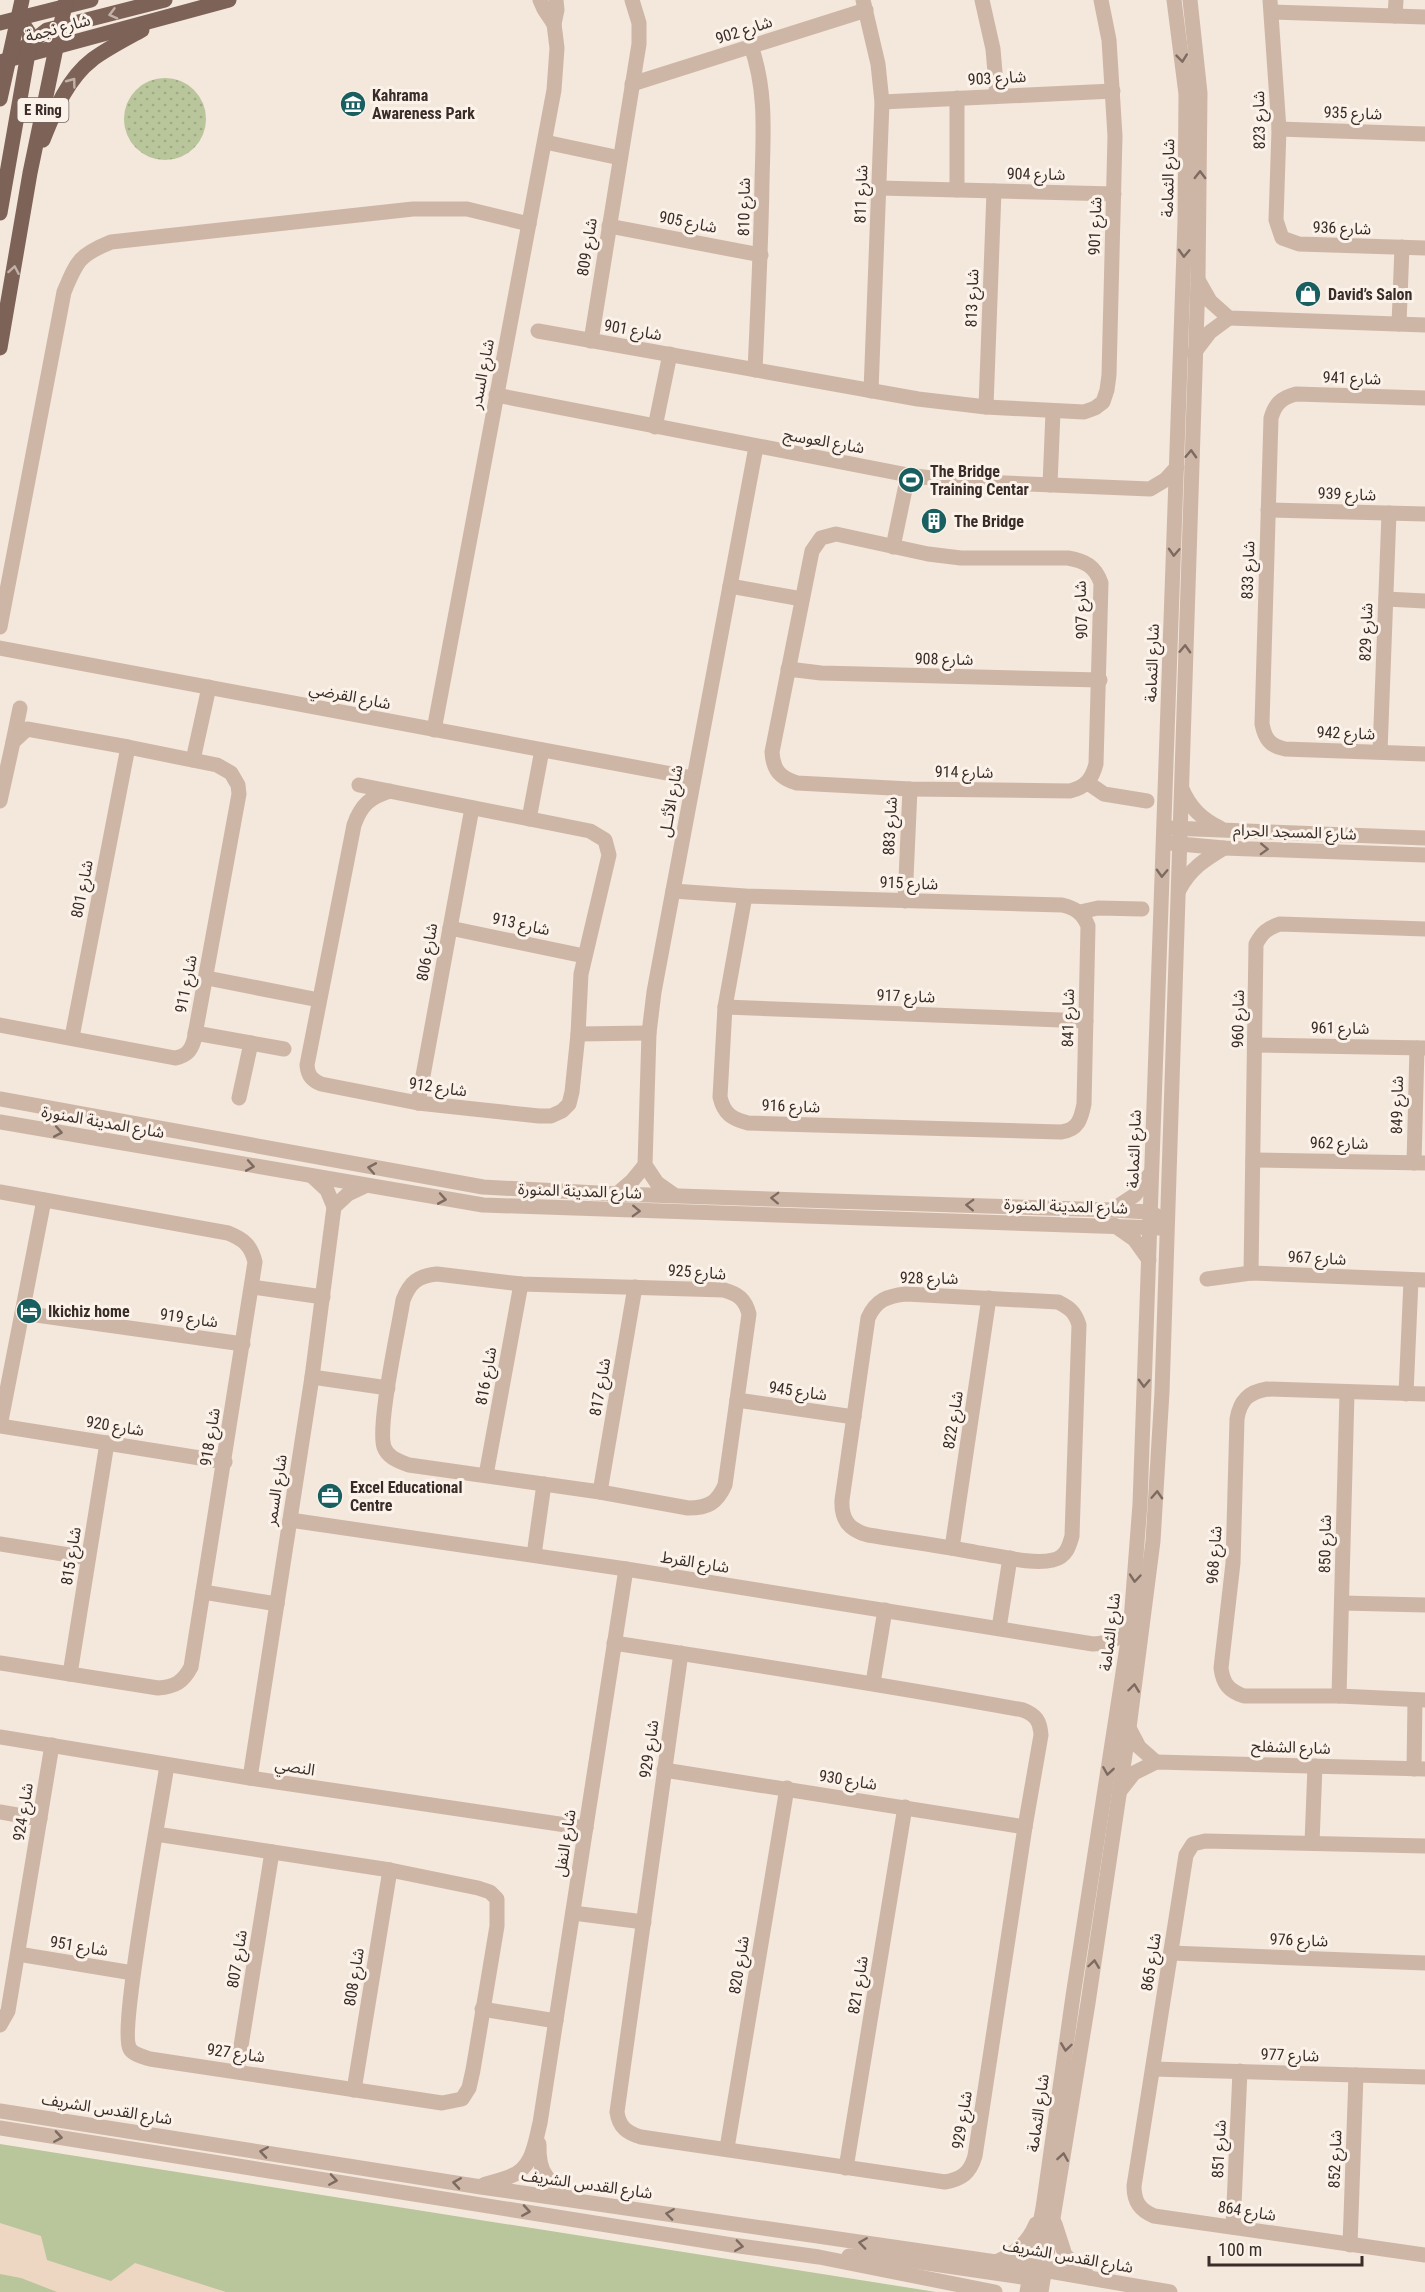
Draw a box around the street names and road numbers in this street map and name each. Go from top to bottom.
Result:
street label: شارع نجمة [23,10,93,49]
street label: شارع 902 [713,12,776,51]
street label: شارع 903 [967,67,1027,92]
street label: شارع 823 [1249,91,1272,149]
road number: E Ring [18,98,68,122]
street label: شارع 935 [1323,102,1383,127]
street label: شارع الثمامة [1158,138,1181,218]
street label: شارع 811 [850,164,875,224]
street label: شارع 904 [1007,164,1065,187]
street label: شارع 810 [734,178,757,236]
street label: شارع 901 [1084,196,1109,256]
street label: شارع 905 [657,207,719,240]
street label: شارع 809 [573,217,604,278]
street label: شارع 936 [1312,217,1372,242]
street label: شارع 813 [961,268,986,328]
street label: شارع 901 [602,316,663,347]
street label: شارع السدر [466,337,501,412]
street label: شارع 941 [1322,367,1382,392]
street label: شارع العوسج [782,425,866,460]
street label: شارع 939 [1317,483,1377,508]
street label: شارع 833 [1237,540,1262,600]
street label: شارع 907 [1070,580,1095,640]
street label: شارع 829 [1355,602,1380,662]
street label: شارع الثمامة [1141,623,1166,703]
street label: شارع 908 [915,649,973,672]
street label: شارع القرضي [307,679,392,716]
street label: شارع 942 [1316,722,1376,747]
street label: شارع 914 [935,762,993,785]
street label: شارع الأثــل [655,763,690,839]
street label: شارع 883 [879,796,904,856]
street label: شارع المسجد الحرام [1233,820,1357,847]
street label: شارع 801 [67,858,100,920]
street label: شارع 915 [879,872,939,897]
street label: شارع 913 [490,909,552,942]
street label: شارع 806 [413,922,444,983]
street label: شارع 911 [171,953,204,1015]
street label: شارع 917 [876,985,936,1010]
street label: شارع 841 [1058,989,1081,1047]
street label: شارع 960 [1228,990,1251,1048]
street label: شارع 961 [1311,1018,1369,1041]
street label: شارع 912 [407,1074,468,1103]
street label: شارع 849 [1387,1076,1410,1134]
street label: شارع 916 [761,1095,821,1120]
street label: شارع المدينة المنورة [40,1102,166,1145]
street label: شارع الثمامة [1123,1109,1148,1189]
street label: شارع 962 [1310,1133,1368,1156]
street label: شارع المدينة المنورة [517,1179,642,1206]
street label: شارع المدينة المنورة [1003,1194,1128,1221]
street label: شارع 967 [1287,1247,1347,1272]
street label: شارع 925 [667,1260,727,1287]
street label: شارع 928 [900,1268,958,1291]
street label: شارع 919 [158,1305,219,1334]
street label: شارع 816 [472,1346,503,1407]
street label: شارع 817 [586,1357,617,1418]
street label: شارع 945 [767,1378,828,1407]
street label: شارع 822 [939,1390,970,1451]
street label: شارع 918 [196,1407,227,1468]
street label: شارع 920 [84,1412,145,1443]
street label: شارع السمر [261,1453,294,1529]
street label: شارع 850 [1315,1515,1338,1573]
street label: شارع 968 [1202,1525,1229,1585]
street label: شارع 815 [57,1526,88,1587]
street label: شارع القرط [659,1547,731,1580]
street label: شارع الثمامة [1096,1592,1127,1673]
street label: شارع 929 [636,1719,665,1780]
street label: شارع الشفلح [1251,1736,1331,1761]
street label: النصي [273,1754,316,1782]
street label: شارع 930 [817,1766,878,1797]
street label: شارع 924 [9,1782,40,1843]
street label: شارع النفل [550,1808,583,1878]
street label: شارع 807 [223,1929,254,1990]
street label: شارع 976 [1269,1929,1329,1954]
street label: شارع 951 [48,1932,109,1963]
street label: شارع 865 [1137,1932,1168,1993]
street label: شارع 820 [725,1935,756,1996]
street label: شارع 808 [340,1947,371,2008]
street label: شارع 821 [844,1955,875,2016]
street label: شارع 927 [205,2040,266,2069]
street label: شارع 977 [1260,2044,1320,2069]
street label: شارع الثمامة [1023,2073,1056,2154]
street label: شارع القدس الشريف [40,2089,174,2132]
street label: شارع 929 [948,2090,979,2151]
street label: شارع 851 [1208,2119,1233,2179]
street label: شارع 852 [1324,2129,1349,2189]
street label: شارع القدس الشريف [520,2165,654,2206]
street label: شارع 864 [1216,2197,1277,2228]
street label: شارع القدس الشريف [1001,2235,1135,2280]

